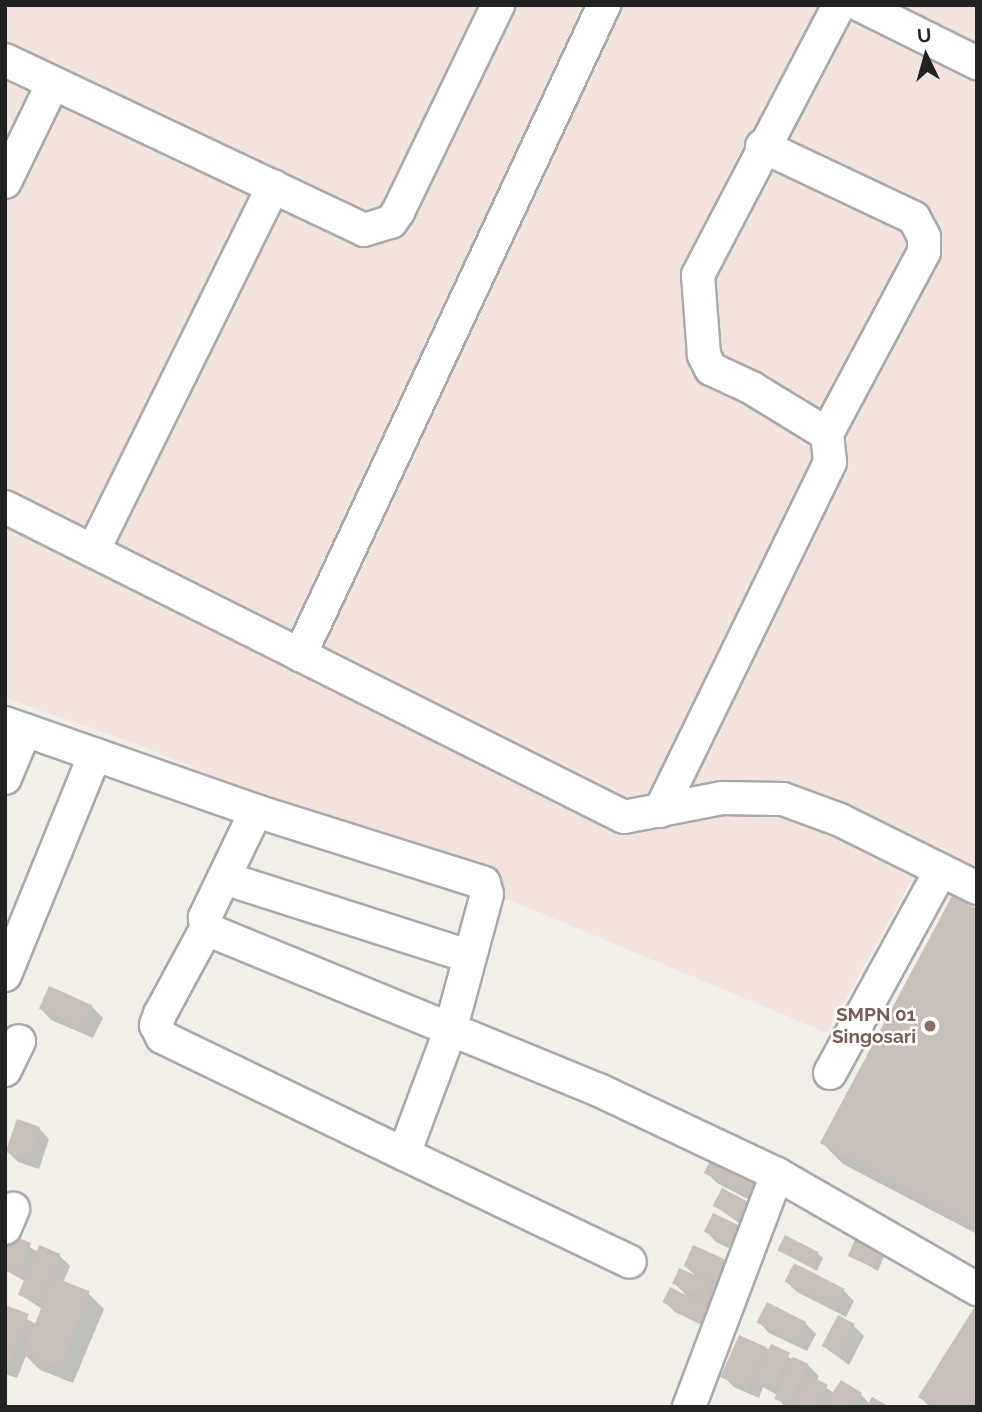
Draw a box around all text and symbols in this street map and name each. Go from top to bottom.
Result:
north arrow [891,21,961,91]
text: U [916,24,932,47]
place label: SMPN 01 Singosari [832,1004,916,1048]
marker: SMPN 01 Singosari [922,1018,938,1034]

